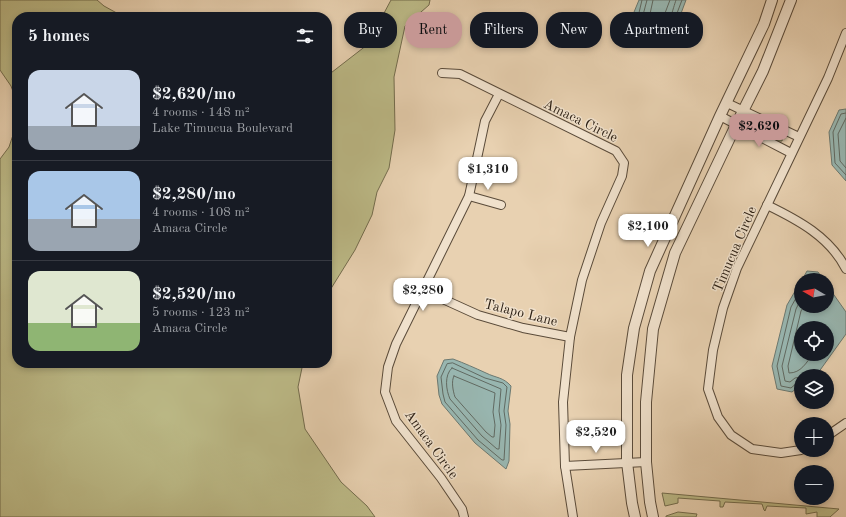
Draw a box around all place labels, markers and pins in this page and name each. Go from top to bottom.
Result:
pin: $2,620 [726,114,792,148]
pin: $1,310 [455,157,521,191]
pin: $2,100 [615,214,681,248]
pin: $2,280 [390,278,456,312]
pin: $2,520 [563,420,629,454]

